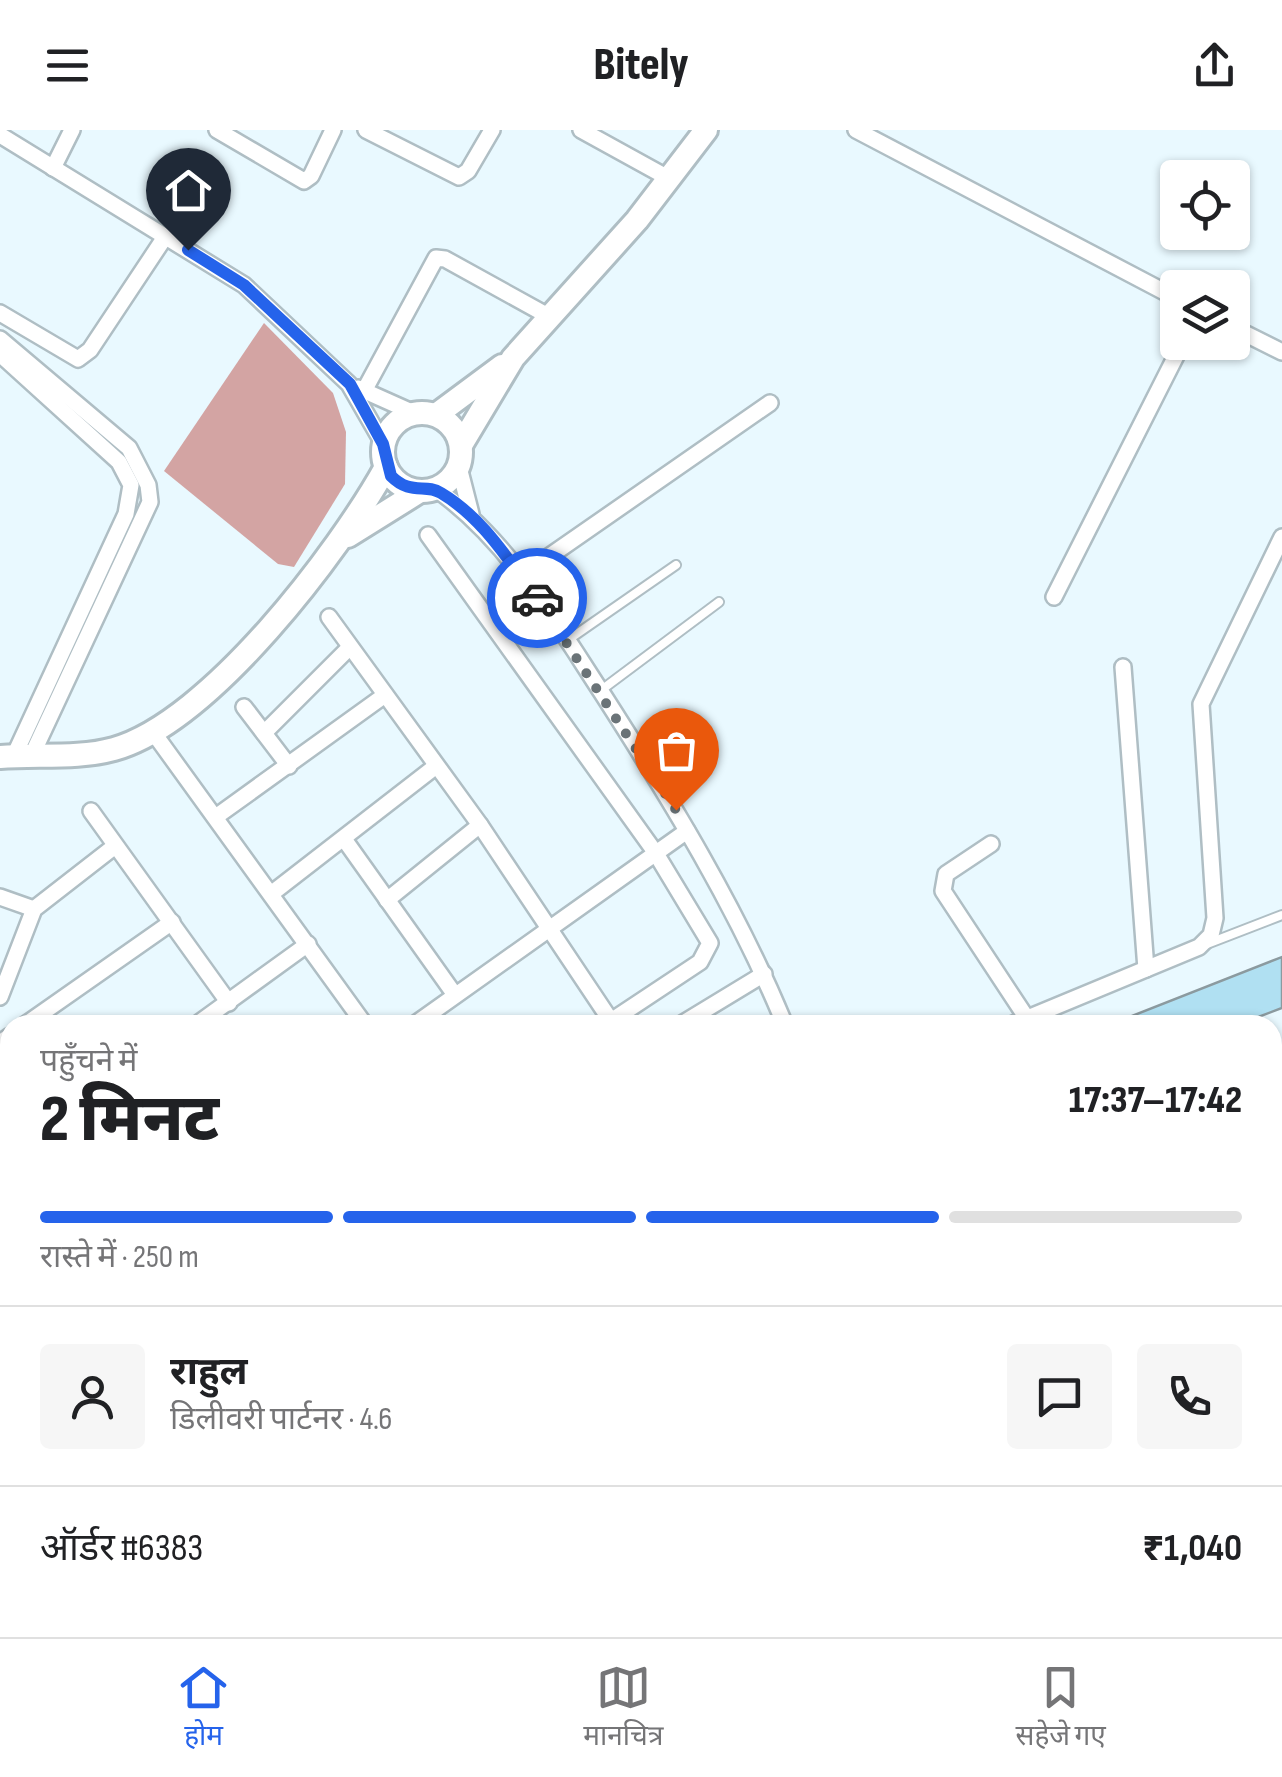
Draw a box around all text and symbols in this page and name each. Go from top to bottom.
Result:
icon: menu [40,38,95,93]
text: Bitely [593,38,689,93]
icon: share [1187,38,1242,93]
pin [146,148,231,251]
map controls [1160,160,1250,360]
button: locate [1160,160,1250,250]
icon: home [161,163,216,218]
button: layers [1160,270,1250,360]
courier [487,548,587,648]
icon: car [510,571,565,626]
pin [634,708,719,811]
icon: bag [649,723,704,778]
text: पहुँचने में [40,1042,137,1081]
text: 17:37–17:42 [1069,1078,1242,1123]
text: 2 मिनट [40,1082,219,1160]
text: रास्ते में · 250 m [40,1238,199,1277]
button: person [40,1344,145,1449]
button: chat [1007,1344,1112,1449]
button: phone [1137,1344,1242,1449]
text: राहुल [170,1350,247,1395]
text: डिलीवरी पार्टनर · 4.6 [170,1400,392,1439]
text: ऑर्डर #6383 [40,1526,203,1571]
text: ₹1,040 [1142,1526,1242,1571]
tab: होम [176,1660,231,1756]
tab: मानचित्र [583,1660,663,1756]
tab: सहेजे गए [1016,1660,1106,1756]

